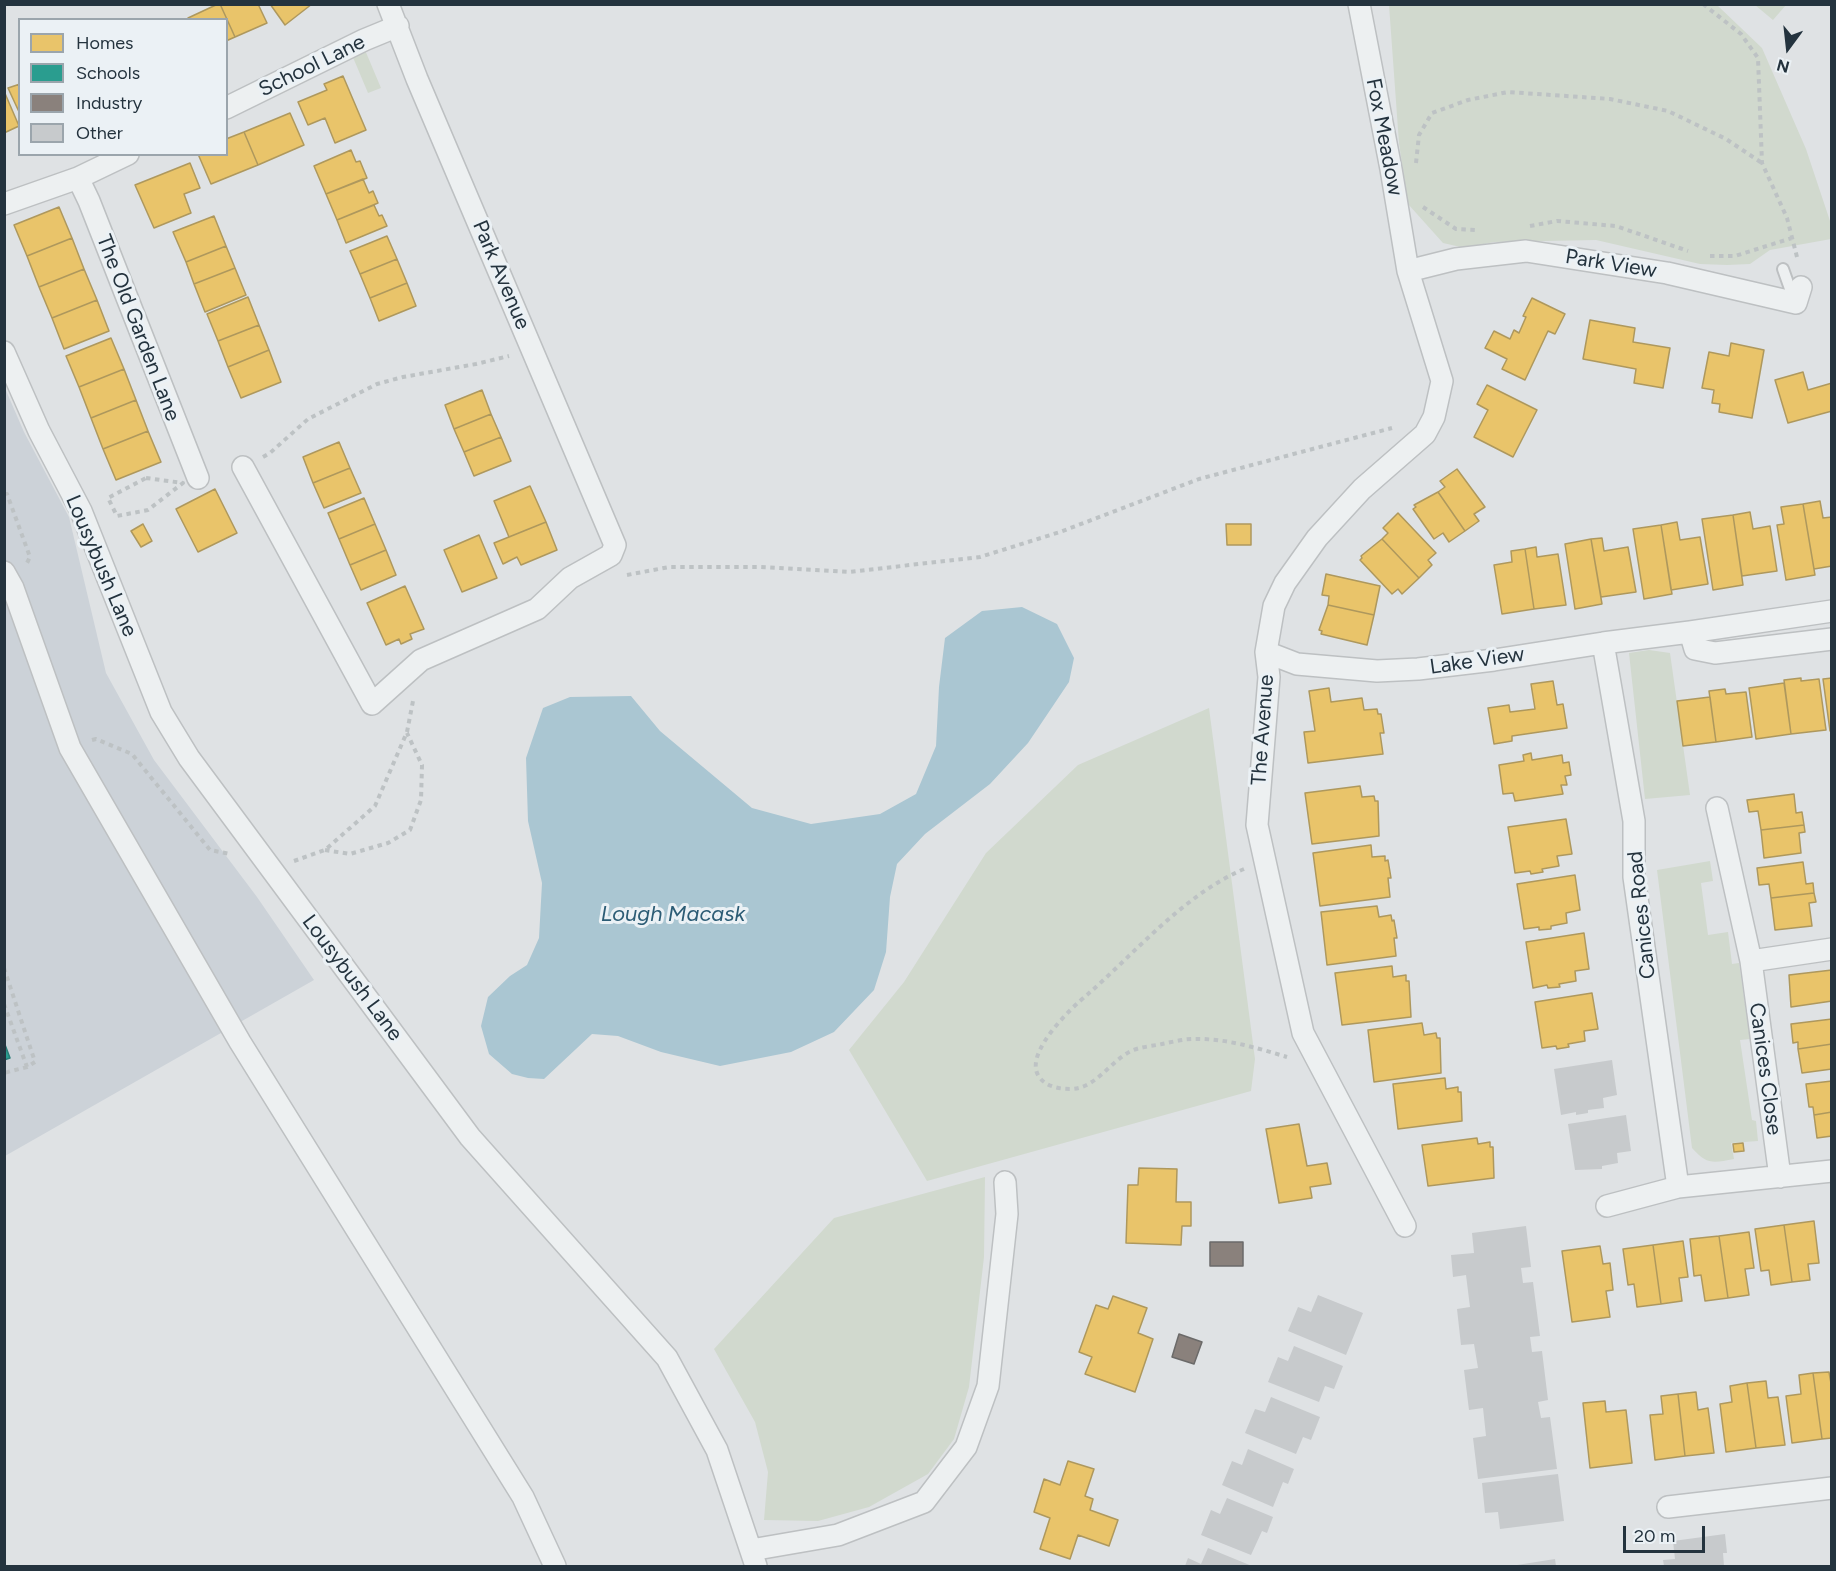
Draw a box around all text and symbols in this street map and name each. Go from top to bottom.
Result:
legend [18,18,228,156]
north arrow [1758,18,1818,78]
street label: School Lane [255,29,369,103]
text: Homes [76,32,134,54]
text: N [1775,55,1792,77]
text: Schools [76,62,140,84]
street label: Fox Meadow [1360,76,1408,198]
text: Industry [76,92,142,114]
text: Other [76,122,123,144]
street label: Park Avenue [467,217,535,333]
street label: The Old Garden Lane [91,231,185,425]
street label: Park View [1563,244,1659,284]
street label: Lousybush Lane [60,491,142,641]
street label: Lake View [1428,642,1526,680]
street label: The Avenue [1247,674,1279,786]
street label: Canices Road [1623,850,1661,980]
water label: Lough Macask [601,902,745,928]
street label: Lousybush Lane [296,910,408,1046]
street label: Canices Close [1743,1001,1787,1137]
scale bar [1626,1514,1708,1552]
text: 20 m [1634,1525,1675,1547]

